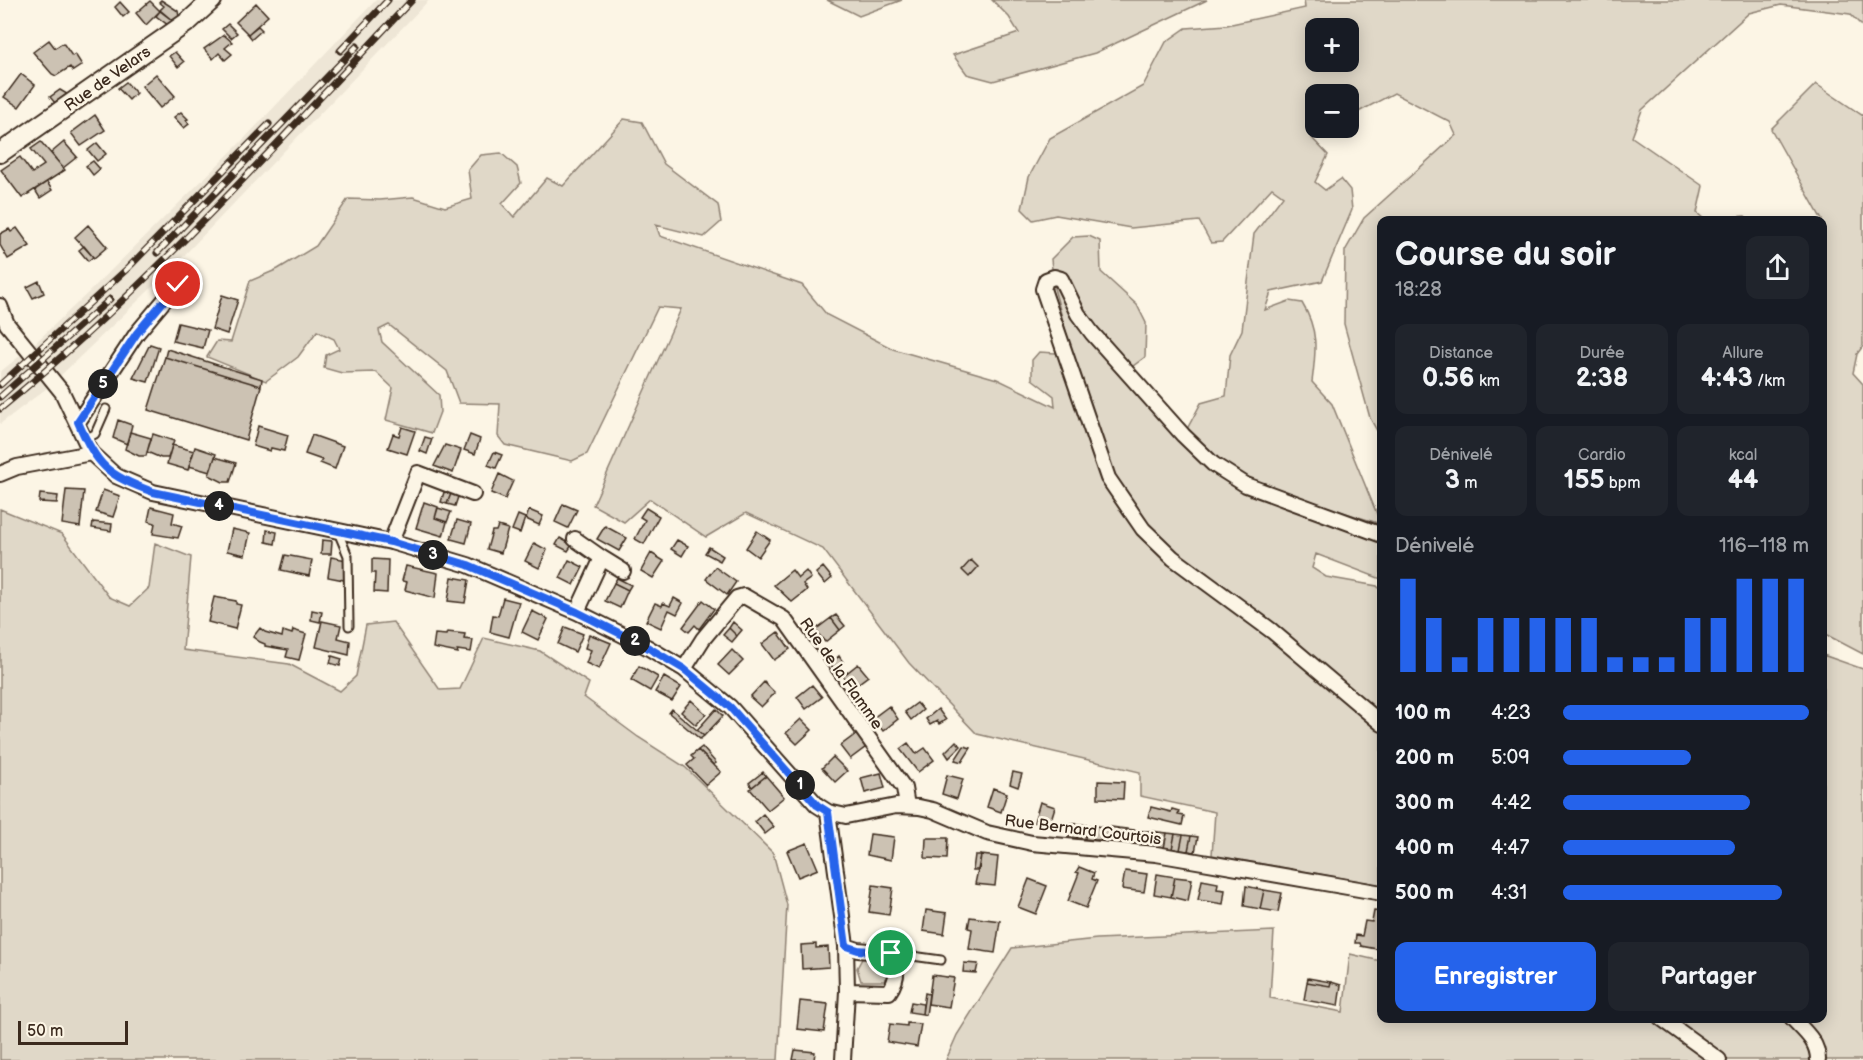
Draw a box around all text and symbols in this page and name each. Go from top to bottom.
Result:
map controls [1305,18,1359,138]
button: + [1305,18,1359,72]
street label: Rue de Velars [61,42,155,116]
button: − [1305,84,1359,138]
text: Course du soir [1395,235,1616,275]
button: share [1746,236,1809,299]
pin [152,258,203,309]
icon: check [161,267,194,300]
text: 18:28 [1395,278,1442,302]
text: Distance [1429,344,1493,363]
text: Durée [1579,344,1625,363]
text: Allure [1723,344,1763,363]
text: 0.56 [1422,363,1475,394]
text: 2:38 [1576,363,1628,394]
text: 4:43 [1701,363,1753,394]
pin: 5 [88,369,118,399]
text: km [1475,372,1500,391]
text: /km [1753,372,1785,391]
text: 5 [98,374,108,393]
text: Dénivelé [1429,446,1493,465]
text: Cardio [1578,446,1626,465]
text: kcal [1729,446,1757,465]
text: 3 [1445,465,1460,496]
text: 155 [1564,465,1605,496]
text: 44 [1728,465,1758,496]
text: m [1460,474,1477,493]
text: bpm [1605,474,1640,493]
pin: 4 [204,491,234,521]
text: 4 [214,496,224,515]
text: Dénivelé [1395,534,1474,558]
text: 116–118 m [1719,534,1809,558]
pin: 3 [418,540,448,570]
text: 3 [428,545,438,564]
street label: Rue de la Flamme [795,614,887,734]
pin: 2 [620,626,650,656]
text: 2 [630,631,640,650]
text: 100 m [1395,701,1451,725]
text: 4:23 [1491,701,1531,725]
text: 200 m [1395,746,1454,770]
text: 5:09 [1491,746,1530,770]
pin: 1 [785,770,815,800]
text: 1 [797,775,803,794]
text: 300 m [1395,791,1454,815]
text: 4:42 [1491,791,1531,815]
street label: Rue Bernard Courtois [1003,811,1162,850]
text: 400 m [1395,836,1454,860]
text: 4:47 [1491,836,1529,860]
text: 500 m [1395,881,1454,905]
text: 4:31 [1491,881,1527,905]
pin [865,927,916,978]
icon: arrive [874,936,907,969]
button: Enregistrer [1395,942,1596,1011]
button: Partager [1608,942,1809,1011]
scale bar [18,1018,128,1046]
text: 50 m [27,1022,63,1041]

